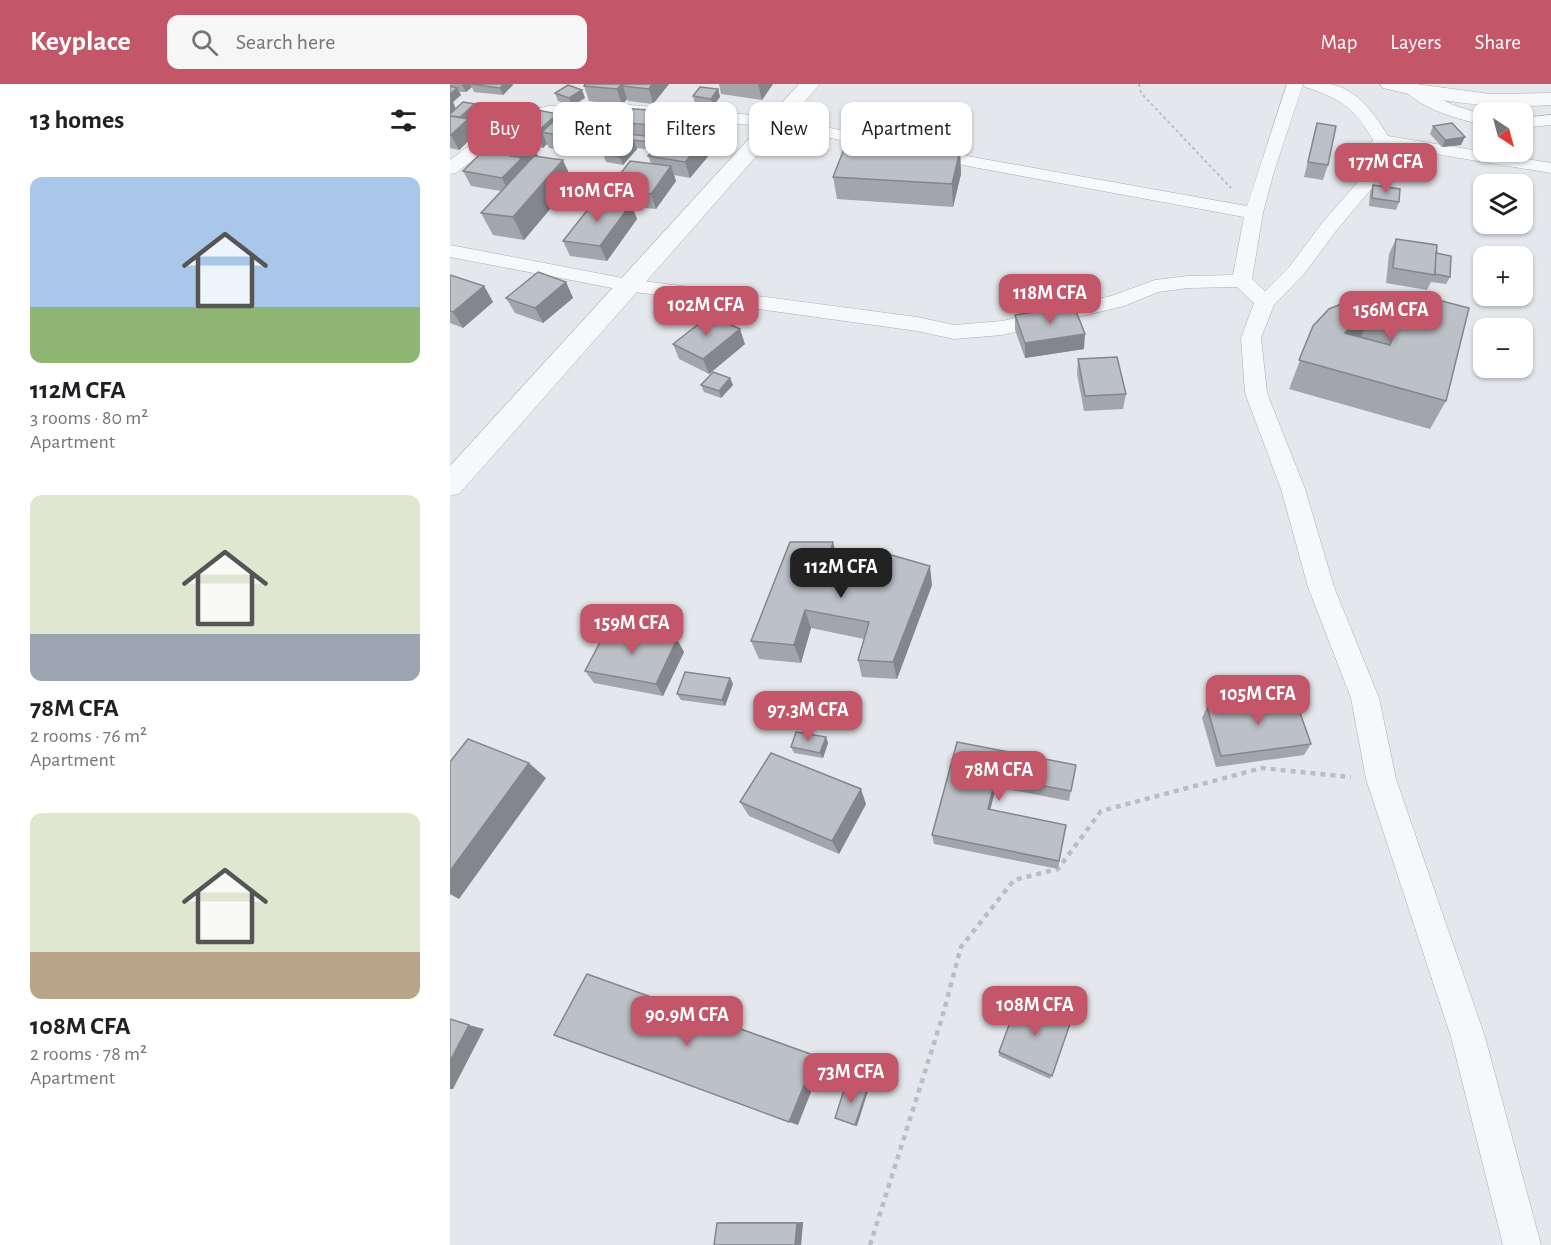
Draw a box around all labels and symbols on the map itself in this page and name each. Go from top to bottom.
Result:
north arrow [1473,102,1533,162]
pin: 177M CFA [1324,143,1448,194]
pin: 110M CFA [535,172,659,223]
pin: 118M CFA [988,274,1112,325]
pin: 102M CFA [644,286,768,337]
pin: 156M CFA [1329,291,1453,342]
pin: 112M CFA [779,548,903,599]
pin: 159M CFA [570,604,694,655]
pin: 105M CFA [1196,675,1320,726]
pin: 97.3M CFA [739,691,877,742]
pin: 78M CFA [944,751,1054,802]
pin: 108M CFA [973,986,1097,1037]
pin: 90.9M CFA [618,996,756,1047]
pin: 73M CFA [796,1053,906,1104]

